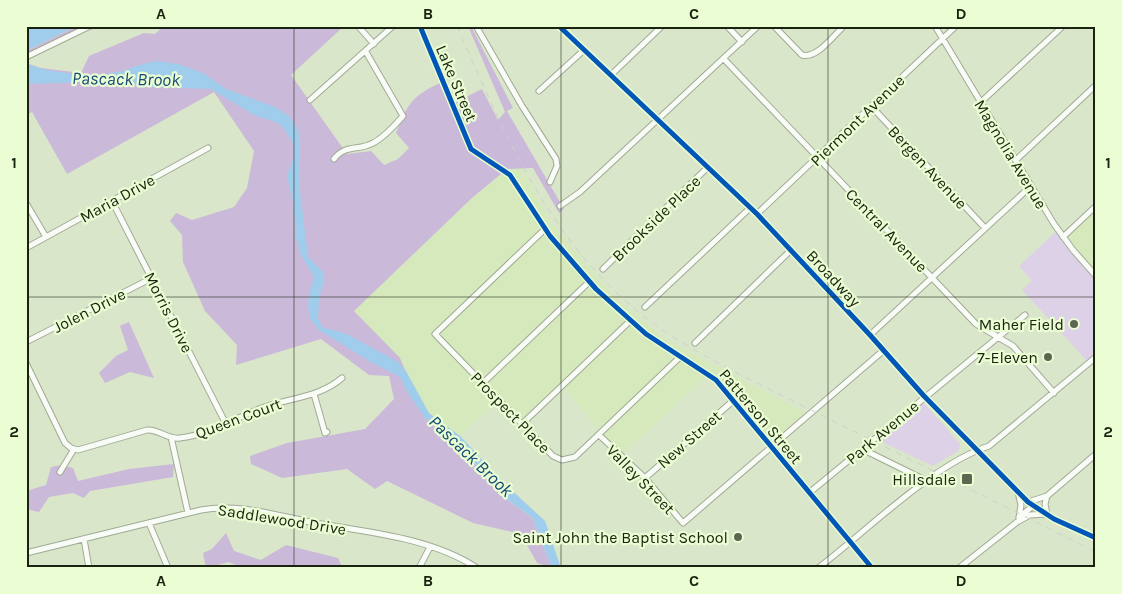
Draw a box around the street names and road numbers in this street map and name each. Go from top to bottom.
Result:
street label: Lake Street [432,42,481,124]
street label: Piermont Avenue [806,71,908,170]
street label: Magnolia Avenue [970,96,1051,212]
street label: Bergen Avenue [884,122,971,213]
street label: Maria Drive [76,170,158,227]
street label: Brookside Place [608,171,704,265]
street label: Central Avenue [842,184,931,276]
street label: Broadway [803,246,865,311]
street label: Morris Drive [140,269,197,356]
street label: Jolen Drive [50,284,129,337]
street label: Patterson Street [715,365,806,468]
street label: Prospect Place [467,368,554,457]
street label: Queen Court [193,394,284,443]
street label: Park Avenue [842,397,922,468]
street label: New Street [653,406,725,472]
street label: Valley Street [603,441,679,518]
street label: Saddlewood Drive [216,500,348,539]

